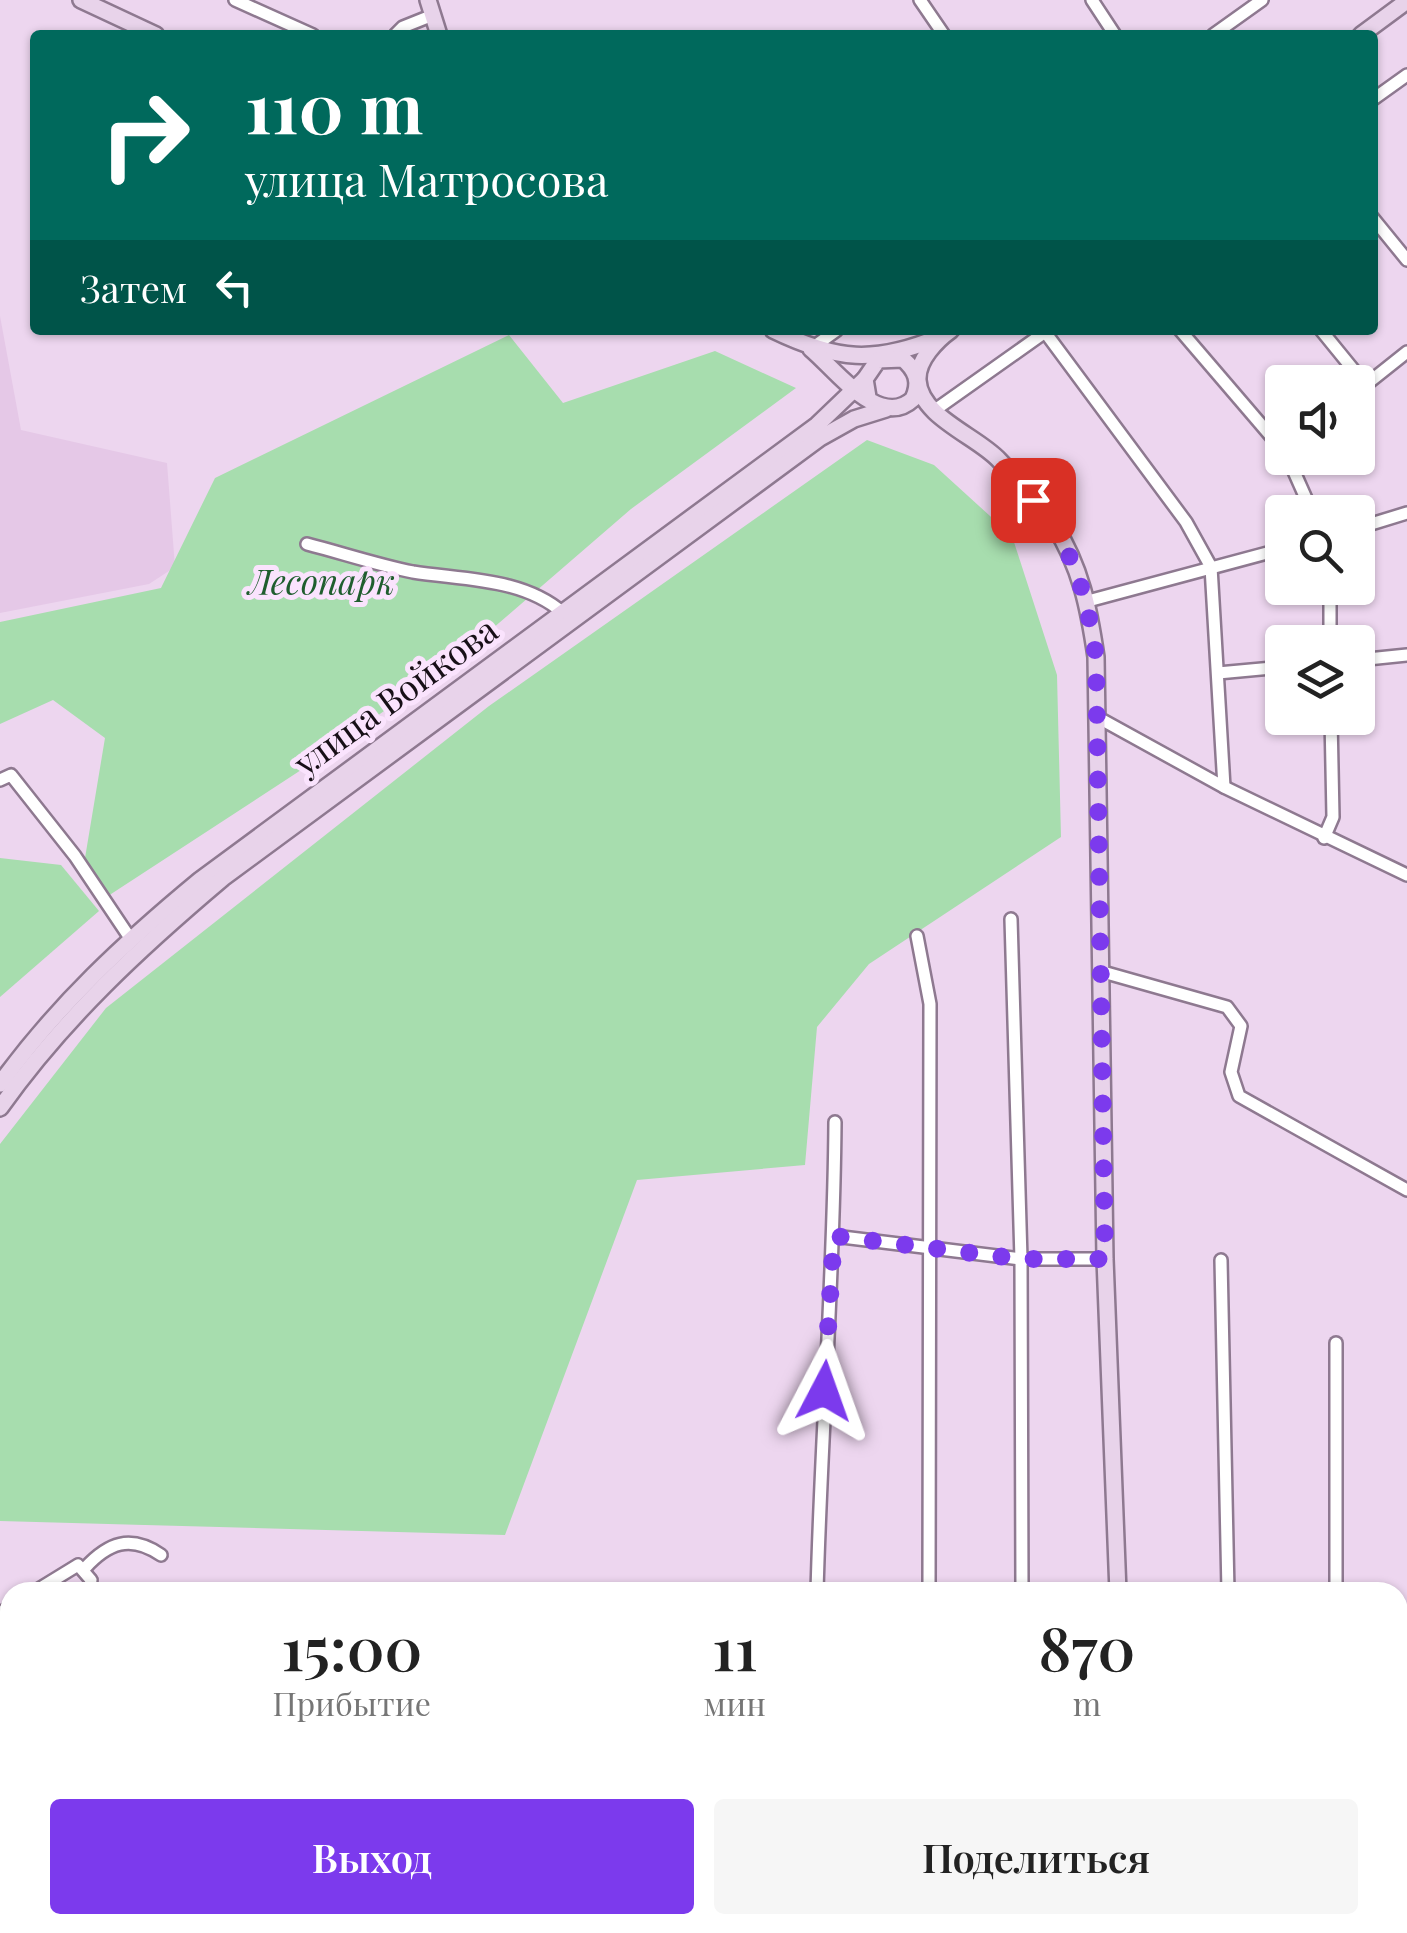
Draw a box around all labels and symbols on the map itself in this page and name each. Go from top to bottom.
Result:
pin [991,458,1076,543]
park label: Лесопарк [245,557,396,604]
street label: улица Войкова [282,605,506,786]
position arrow [772,1339,876,1443]

